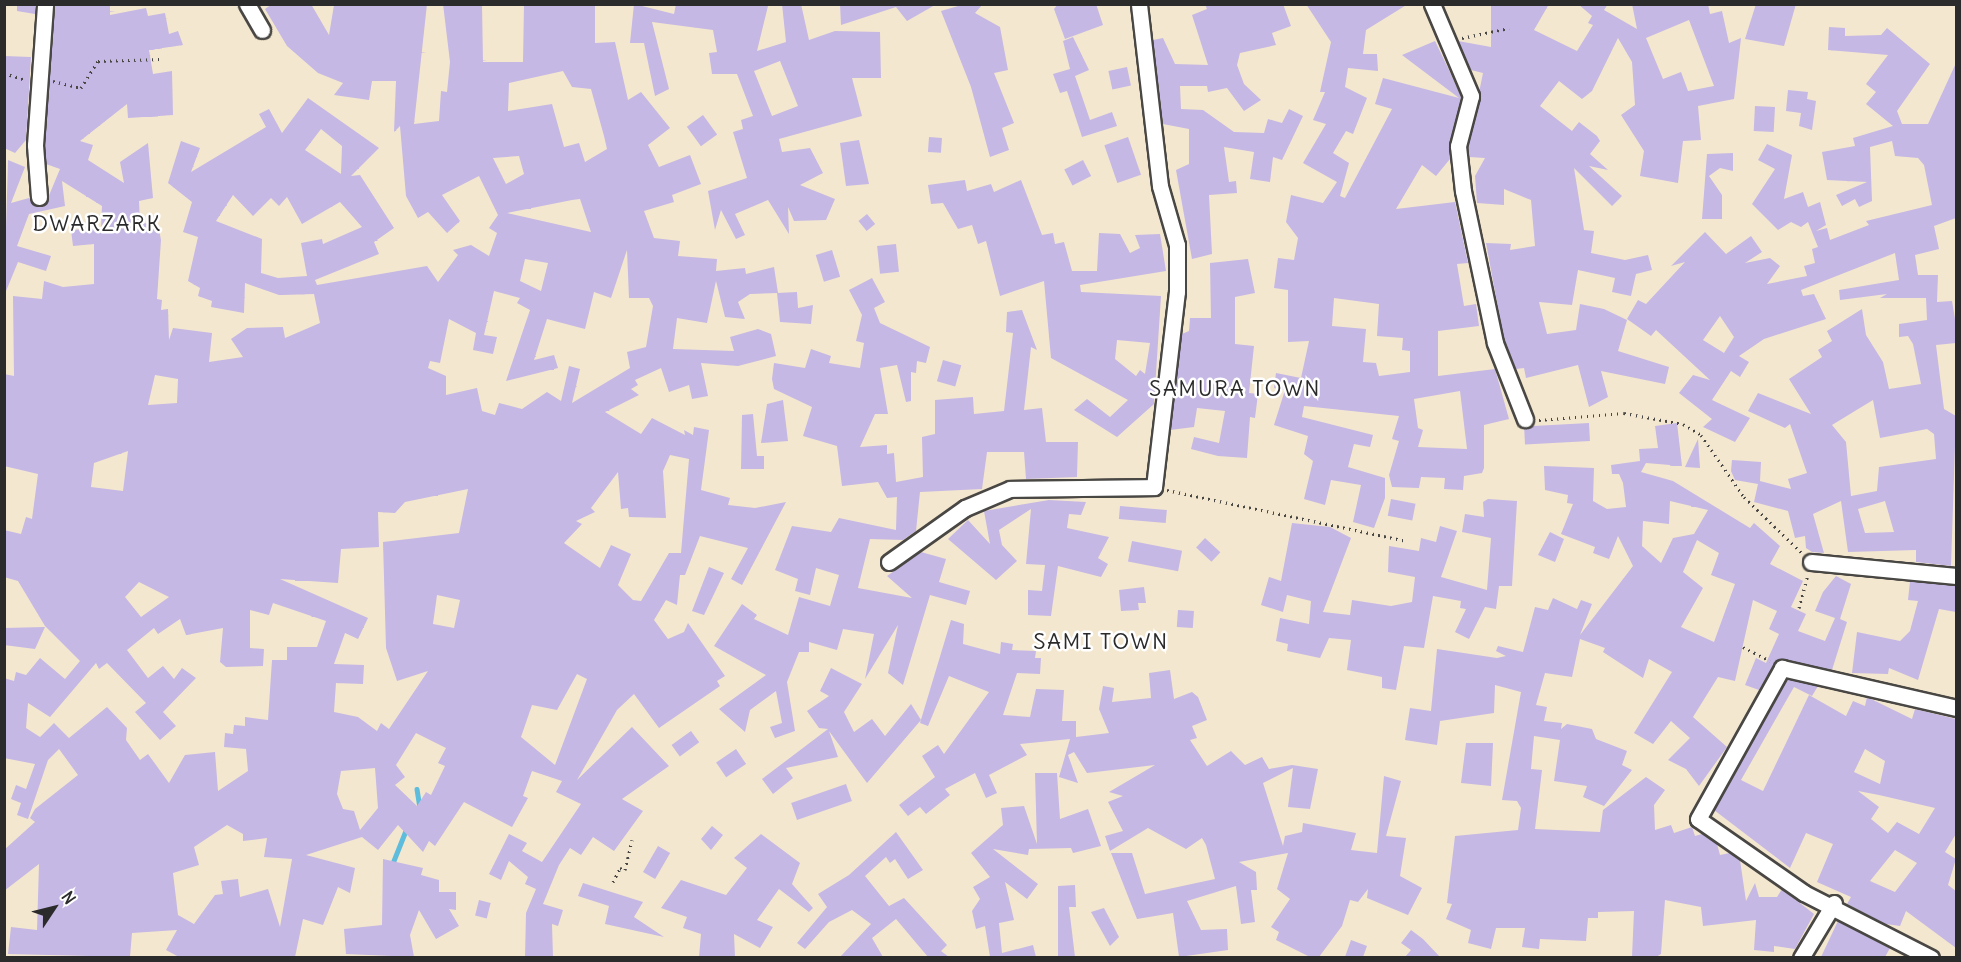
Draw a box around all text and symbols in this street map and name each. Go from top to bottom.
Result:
district label: DWARZARK [32,211,162,237]
district label: SAMURA TOWN [1149,376,1321,402]
district label: SAMI TOWN [1033,629,1169,655]
north arrow [24,878,84,938]
text: N [57,887,80,908]

